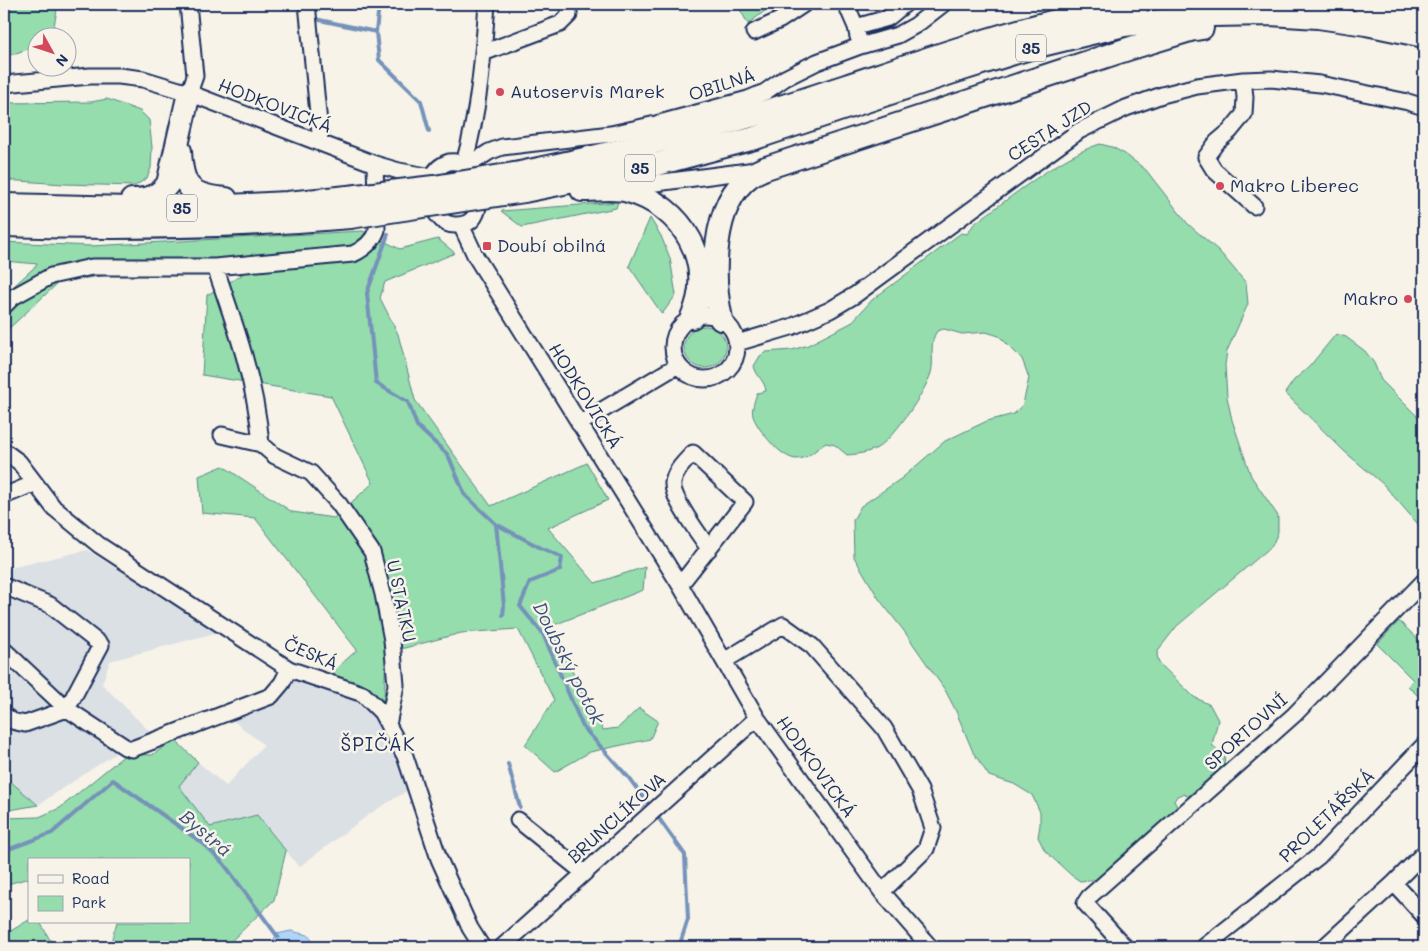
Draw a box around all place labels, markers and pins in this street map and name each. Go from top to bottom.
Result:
place label: Autoservis Marek [510,79,665,103]
marker: Autoservis Marek [494,86,506,98]
place label: Makro Liberec [1230,173,1359,197]
marker: Makro Liberec [1214,180,1226,192]
place label: Doubí obilná [497,233,606,257]
marker: Doubí obilná [481,240,493,252]
place label: Makro [1343,286,1398,310]
marker: Makro [1402,293,1414,305]

